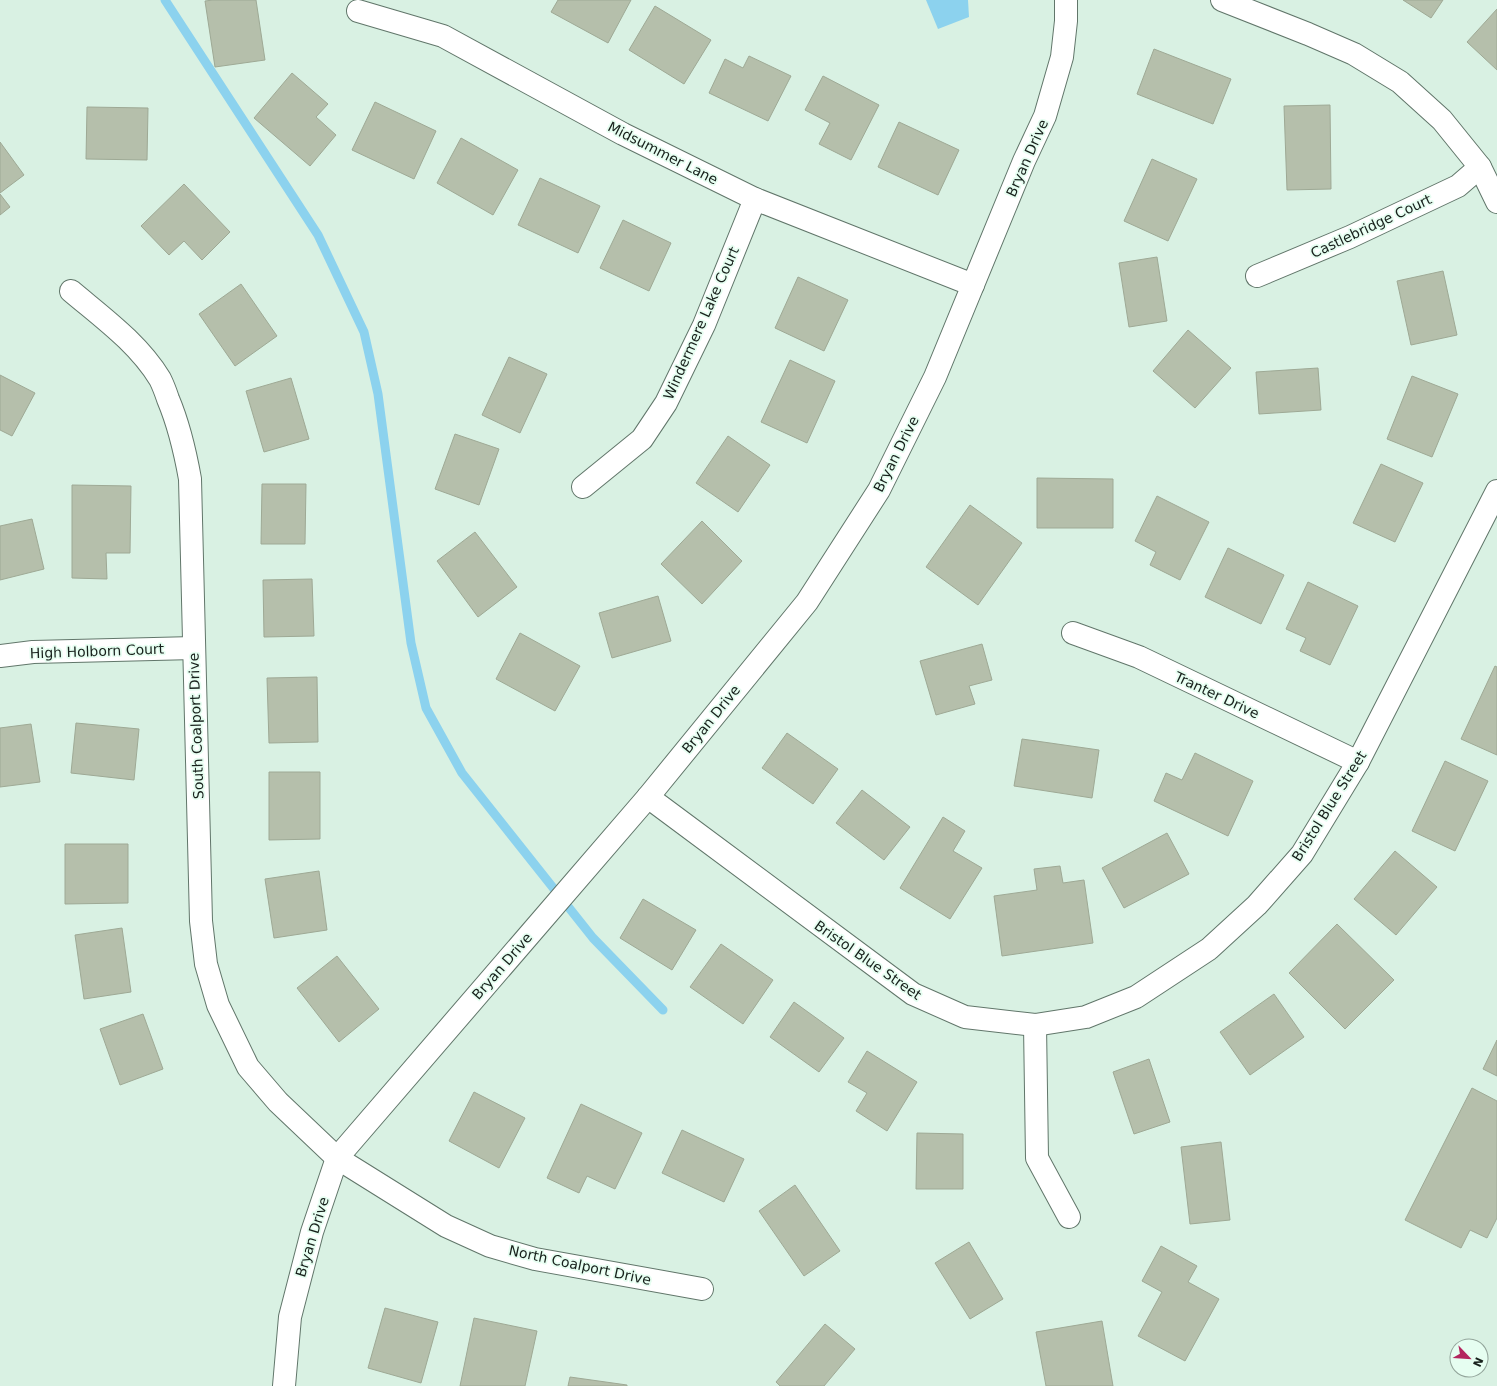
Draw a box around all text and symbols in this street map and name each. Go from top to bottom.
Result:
street label: Bryan Drive [1003,117,1051,199]
street label: Midsummer Lane [605,118,721,188]
street label: Castlebridge Court [1308,191,1434,261]
street label: Windermere Lake Court [660,244,742,402]
street label: Bryan Drive [870,413,922,495]
street label: High Holborn Court [30,641,165,661]
street label: South Coalport Drive [185,653,207,799]
street label: Tranter Drive [1171,668,1262,722]
street label: Bryan Drive [679,682,743,756]
street label: Bristol Blue Street [1289,748,1370,864]
street label: Bristol Blue Street [811,917,925,1003]
street label: Bryan Drive [469,929,535,1003]
street label: Bryan Drive [292,1195,332,1279]
street label: North Coalport Drive [507,1242,653,1288]
north arrow [1449,1338,1489,1378]
text: N [1470,1355,1485,1369]

